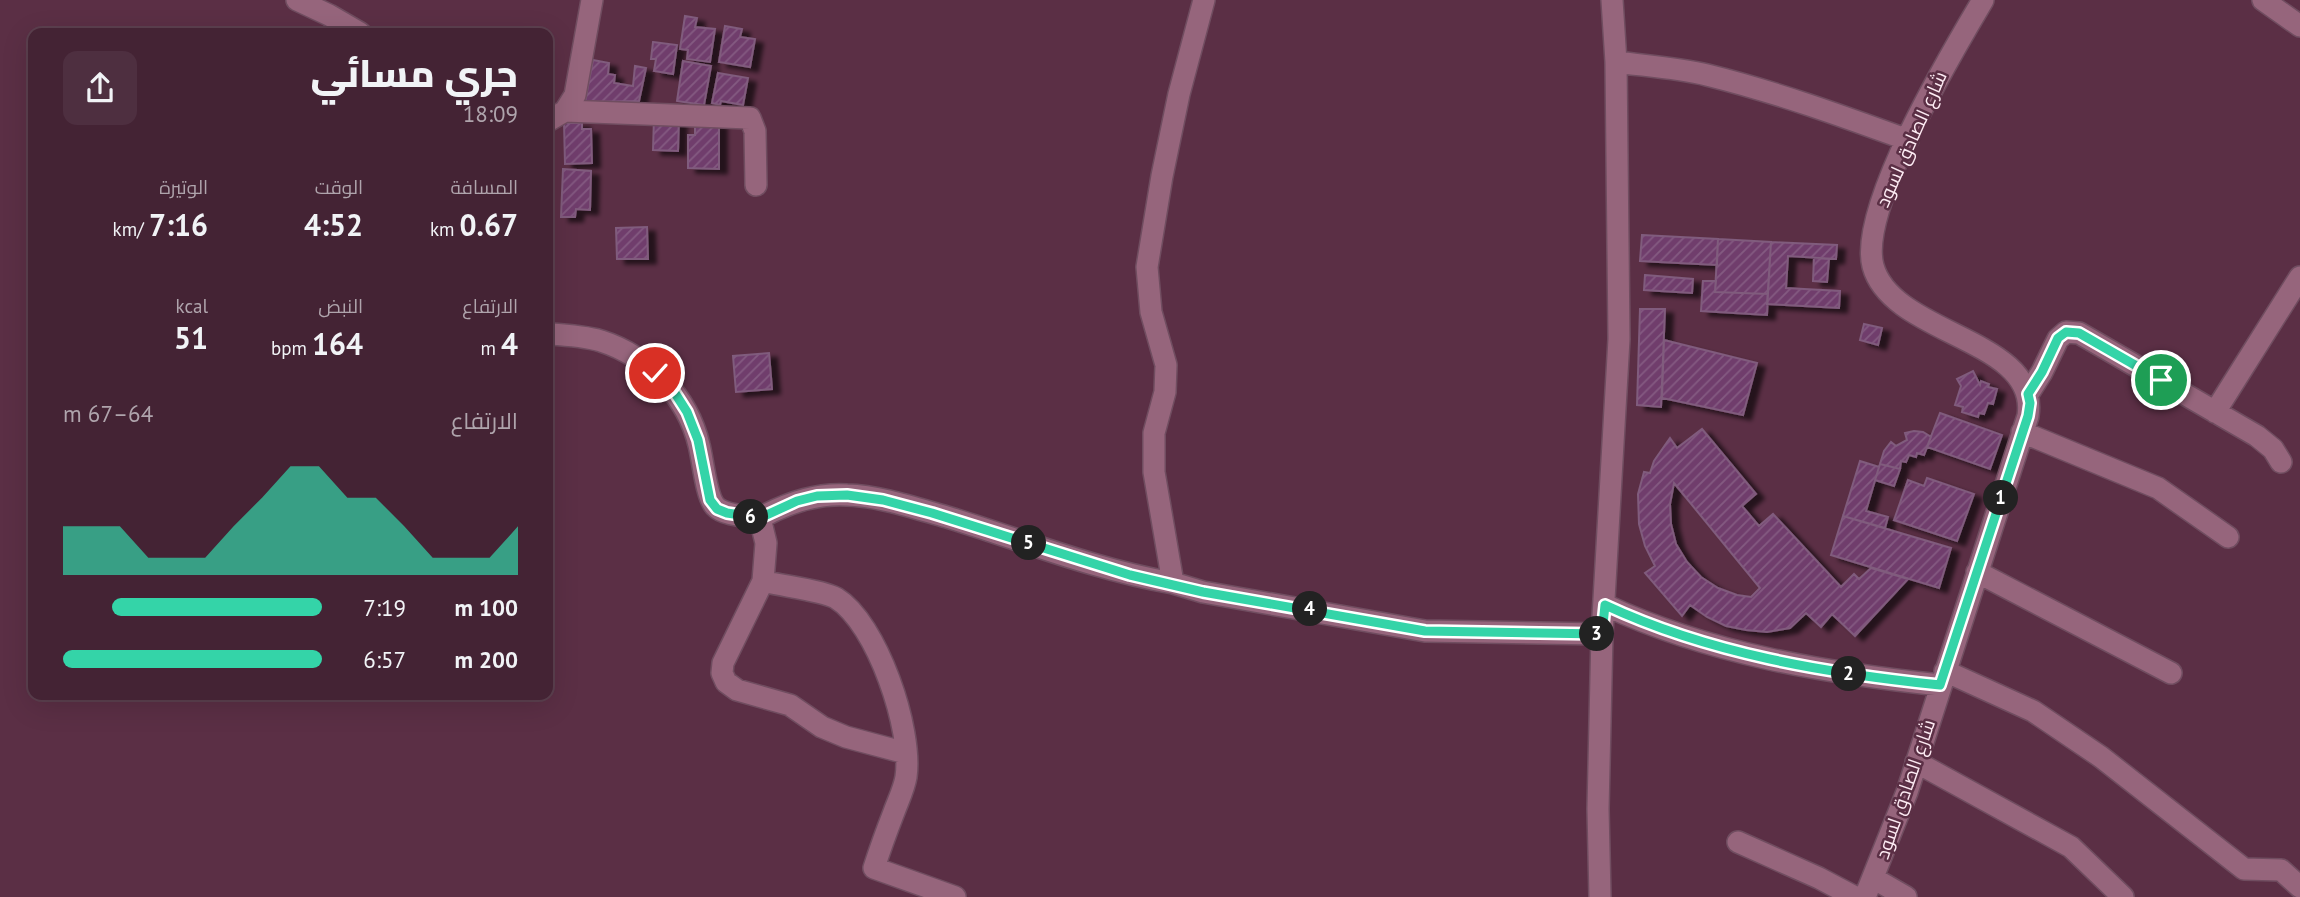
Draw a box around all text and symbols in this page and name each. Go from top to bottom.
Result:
text: جري مسائي [311,48,518,97]
button: share [63,51,137,125]
street label: شارع الصادق لسود [1870,67,1954,212]
text: 18:09 [463,99,518,128]
text: الوتيرة [159,175,208,199]
text: الوقت [315,175,363,199]
text: المسافة [450,175,518,199]
text: 7:16 [149,205,208,244]
text: 4:52 [304,205,363,244]
text: 0.67 [460,205,518,244]
text: /km [113,217,149,241]
text: km [430,217,460,241]
text: kcal [176,294,208,318]
text: النبض [318,294,363,318]
text: الارتفاع [462,294,518,318]
text: 51 [174,318,208,357]
text: 164 [312,324,363,363]
text: 4 [501,324,518,363]
text: bpm [271,336,312,360]
text: m [480,336,501,360]
pin [625,343,685,403]
pin [2131,350,2191,410]
icon: check [636,354,674,392]
icon: arrive [2142,361,2180,399]
text: 64–67 m [63,399,153,428]
text: الارتفاع [451,406,518,435]
pin: 1 [1983,480,2018,516]
text: 1 [1995,485,2006,509]
pin: 6 [734,500,768,534]
text: 6 [745,504,756,528]
pin: 5 [1012,526,1046,560]
text: 5 [1023,530,1034,554]
pin: 4 [1292,592,1328,626]
text: 7:19 [363,593,406,622]
text: 100 m [455,593,518,622]
text: 4 [1304,596,1315,620]
pin: 3 [1580,616,1614,652]
text: 3 [1591,621,1602,645]
text: 6:57 [363,645,406,674]
text: 200 m [455,645,518,674]
pin: 2 [1832,656,1867,692]
text: 2 [1843,661,1854,685]
street label: شارع الصادق لسود [1870,716,1942,863]

